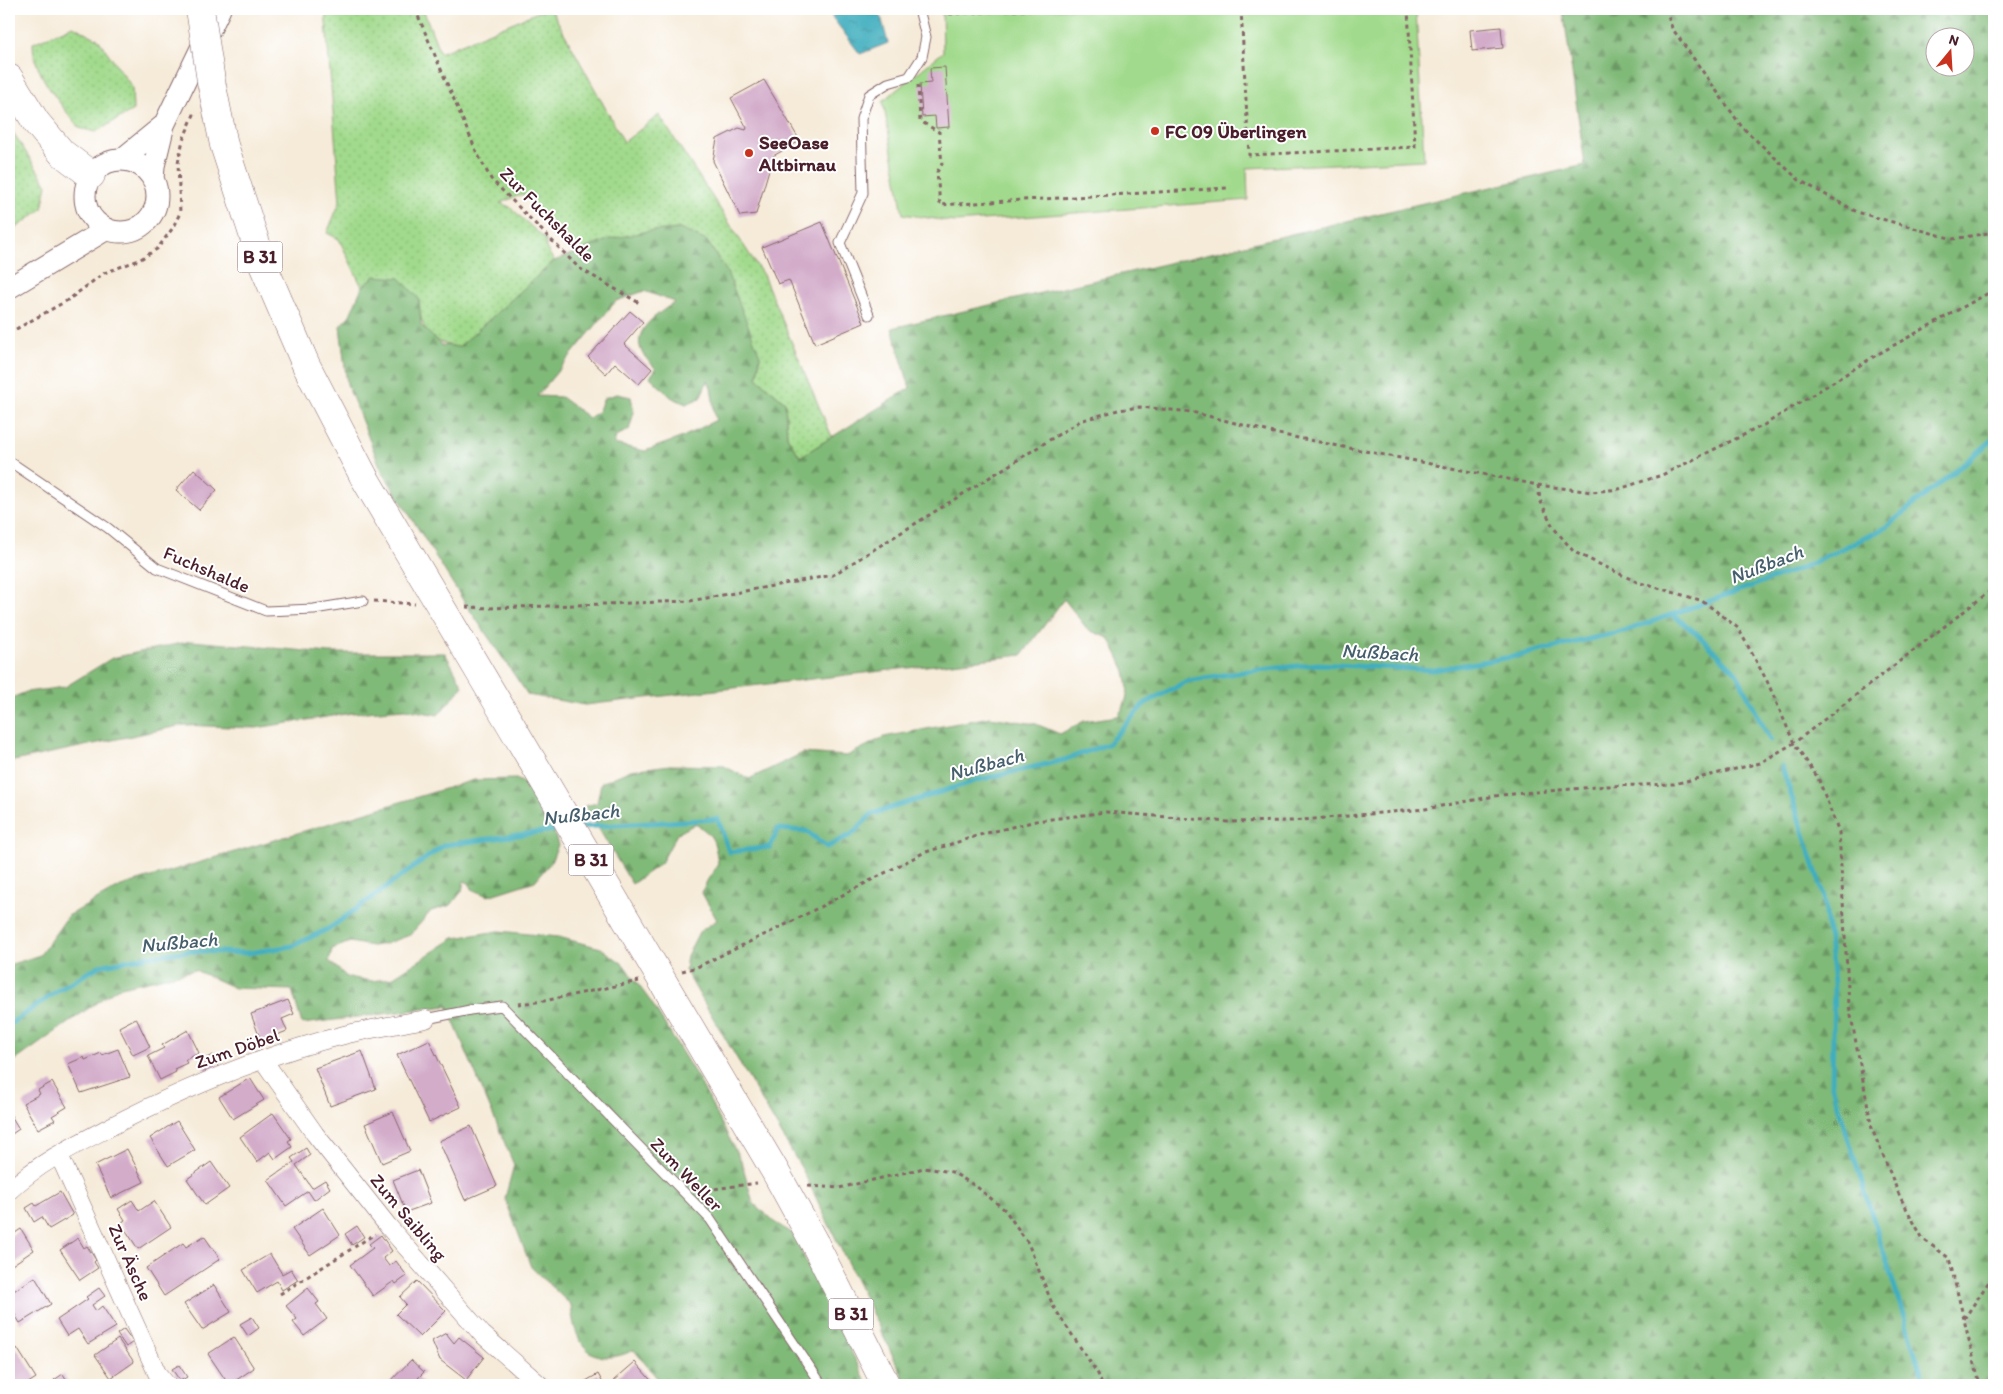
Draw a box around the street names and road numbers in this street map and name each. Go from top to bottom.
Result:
street label: Zur Fuchshalde [495,162,600,267]
road number: B 31 [238,242,282,272]
street label: Fuchshalde [160,541,254,598]
road number: B 31 [568,844,614,876]
street label: Zum Döbel [192,1023,283,1074]
street label: Zum Weller [646,1132,728,1217]
street label: Zum Saibling [365,1169,452,1266]
street label: Zur Äsche [103,1220,158,1304]
road number: B 31 [828,1298,874,1330]

